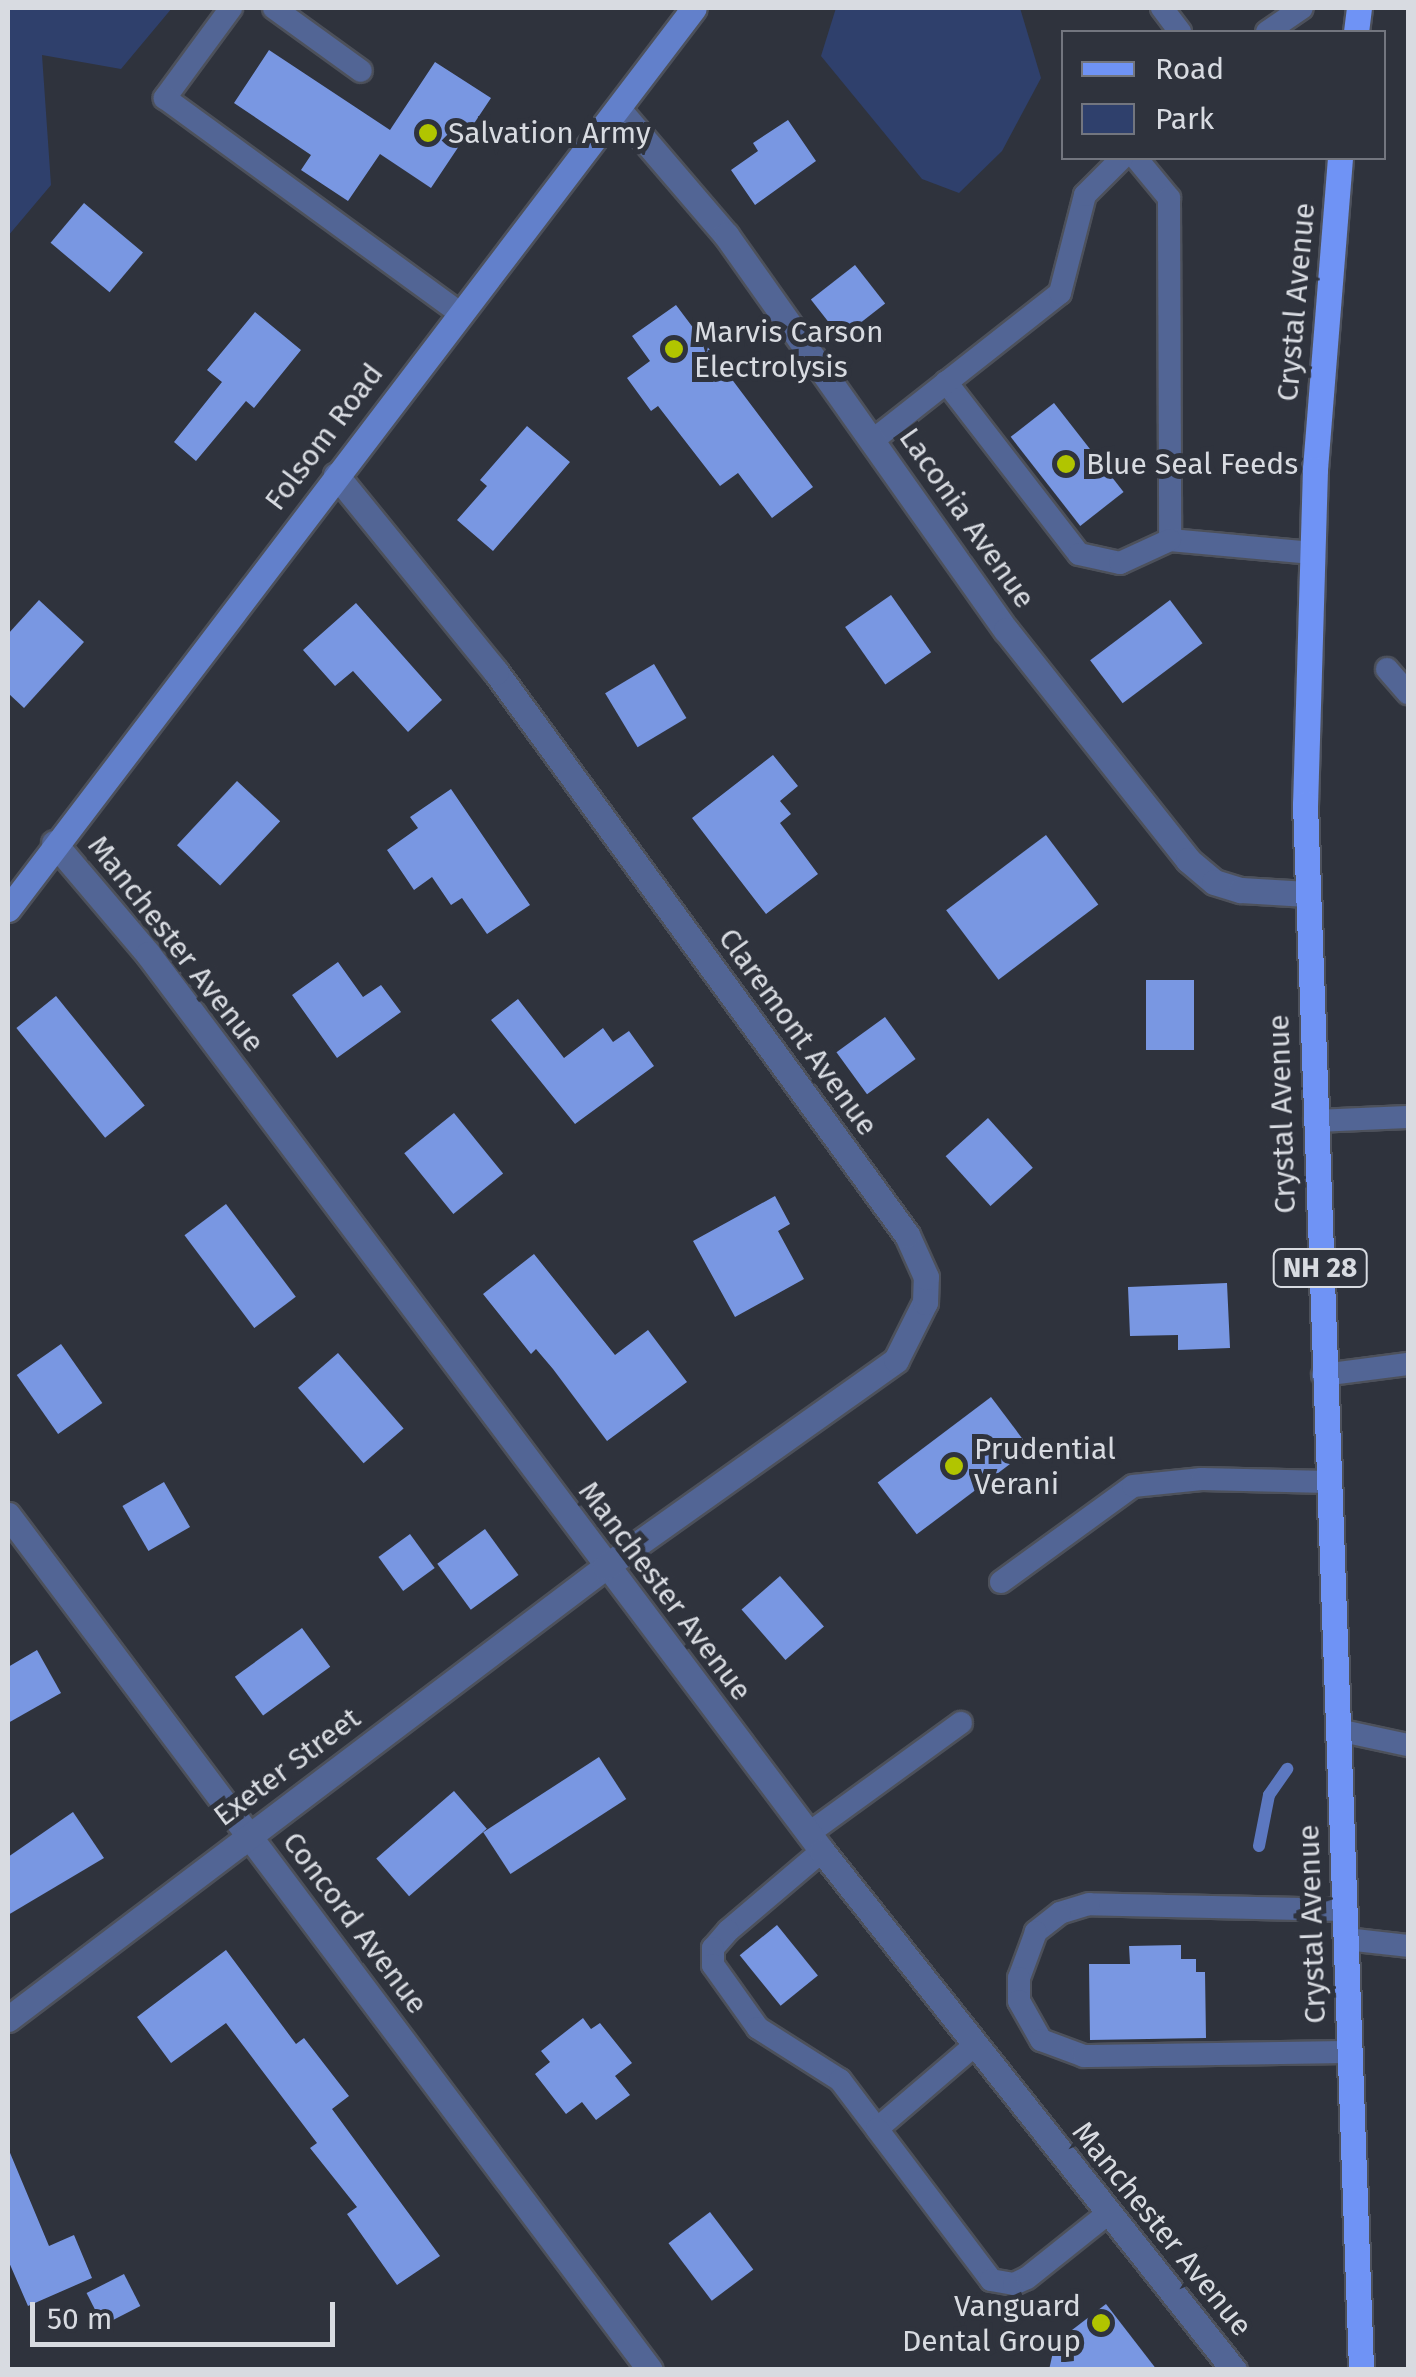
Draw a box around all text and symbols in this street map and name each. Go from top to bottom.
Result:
legend [1061,30,1386,160]
text: Road [1155,51,1224,87]
text: Park [1155,101,1214,137]
place label: Salvation Army [448,115,651,151]
marker: Salvation Army [417,122,439,144]
street label: Crystal Avenue [1269,201,1323,403]
place label: Marvis Carson Electrolysis [694,314,883,384]
marker: Marvis Carson Electrolysis [663,338,685,360]
street label: Folsom Road [257,357,391,517]
street label: Laconia Avenue [891,421,1043,615]
place label: Blue Seal Feeds [1086,446,1298,482]
marker: Blue Seal Feeds [1055,453,1077,475]
street label: Manchester Avenue [80,828,272,1060]
street label: Claremont Avenue [711,921,885,1143]
street label: Crystal Avenue [1261,1014,1303,1214]
road number: NH 28 [1272,1245,1368,1291]
place label: Prudential Verani [974,1431,1116,1502]
marker: Prudential Verani [943,1455,965,1477]
street label: Manchester Avenue [571,1474,759,1708]
street label: Exeter Street [207,1700,367,1834]
street label: Crystal Avenue [1291,1824,1333,2024]
street label: Concord Avenue [275,1825,435,2021]
street label: Manchester Avenue [1065,2115,1259,2343]
scale bar [35,2282,340,2344]
place label: Vanguard Dental Group [902,2288,1081,2358]
text: 50 m [47,2301,112,2337]
marker: Vanguard Dental Group [1090,2312,1112,2334]

